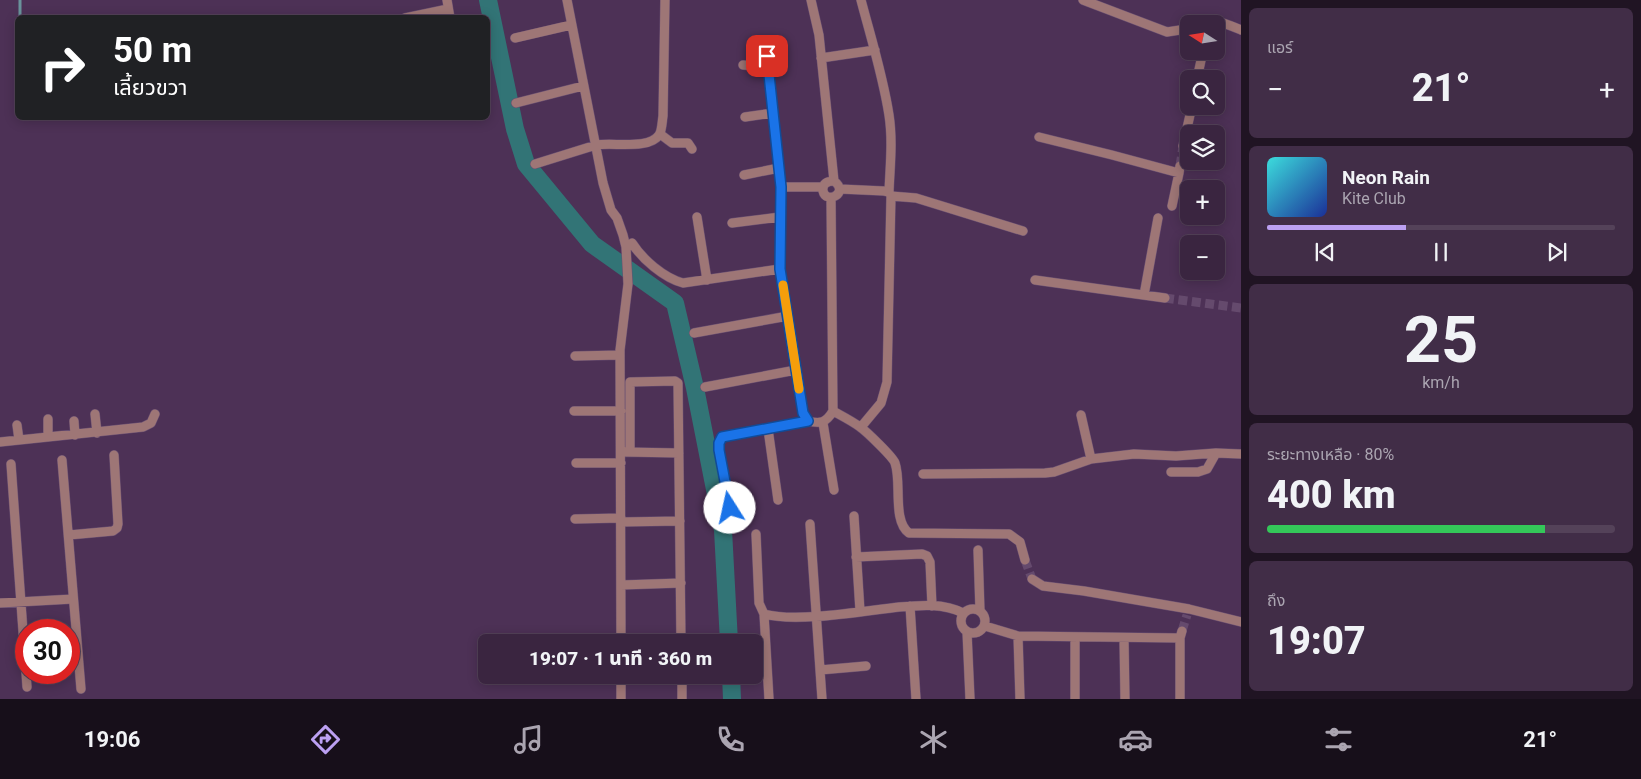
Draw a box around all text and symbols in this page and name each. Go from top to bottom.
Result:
north arrow [1180,15,1225,60]
map controls [1180,15,1225,280]
text: 50 m [113,30,192,71]
icon: right [30,35,95,100]
pin [746,35,788,77]
text: แอร์ [1267,38,1293,57]
icon: arrive [753,42,781,70]
text: 21° [1412,66,1470,110]
button: search [1180,70,1225,115]
text: − [1267,73,1283,106]
text: + [1599,73,1615,106]
text: เลี้ยวขวา [113,75,188,100]
button: layers [1180,125,1225,170]
text: Neon Rain [1342,166,1430,189]
button: + [1180,180,1225,225]
text: Kite Club [1342,189,1406,208]
button: − [1180,235,1225,280]
icon: previous [1311,238,1339,266]
icon: pause [1427,238,1455,266]
icon: next [1543,238,1571,266]
text: 25 [1404,302,1478,378]
text: km/h [1422,373,1460,392]
text: ระยะทางเหลือ · 80% [1267,445,1394,464]
text: 400 km [1267,473,1396,517]
position arrow [703,481,755,533]
text: ถึง [1267,591,1285,610]
speed limit sign: 30 [15,619,80,684]
text: 19:07 [1267,619,1366,663]
text: 19:07 · 1 นาที · 360 m [529,647,712,670]
icon: directions [308,722,343,757]
icon: music [511,722,546,757]
icon: phone [713,722,748,757]
icon: climate [916,722,951,757]
icon: car [1118,722,1153,757]
icon: filters [1321,722,1356,757]
text: 19:06 [84,727,140,752]
text: 21° [1523,727,1557,752]

